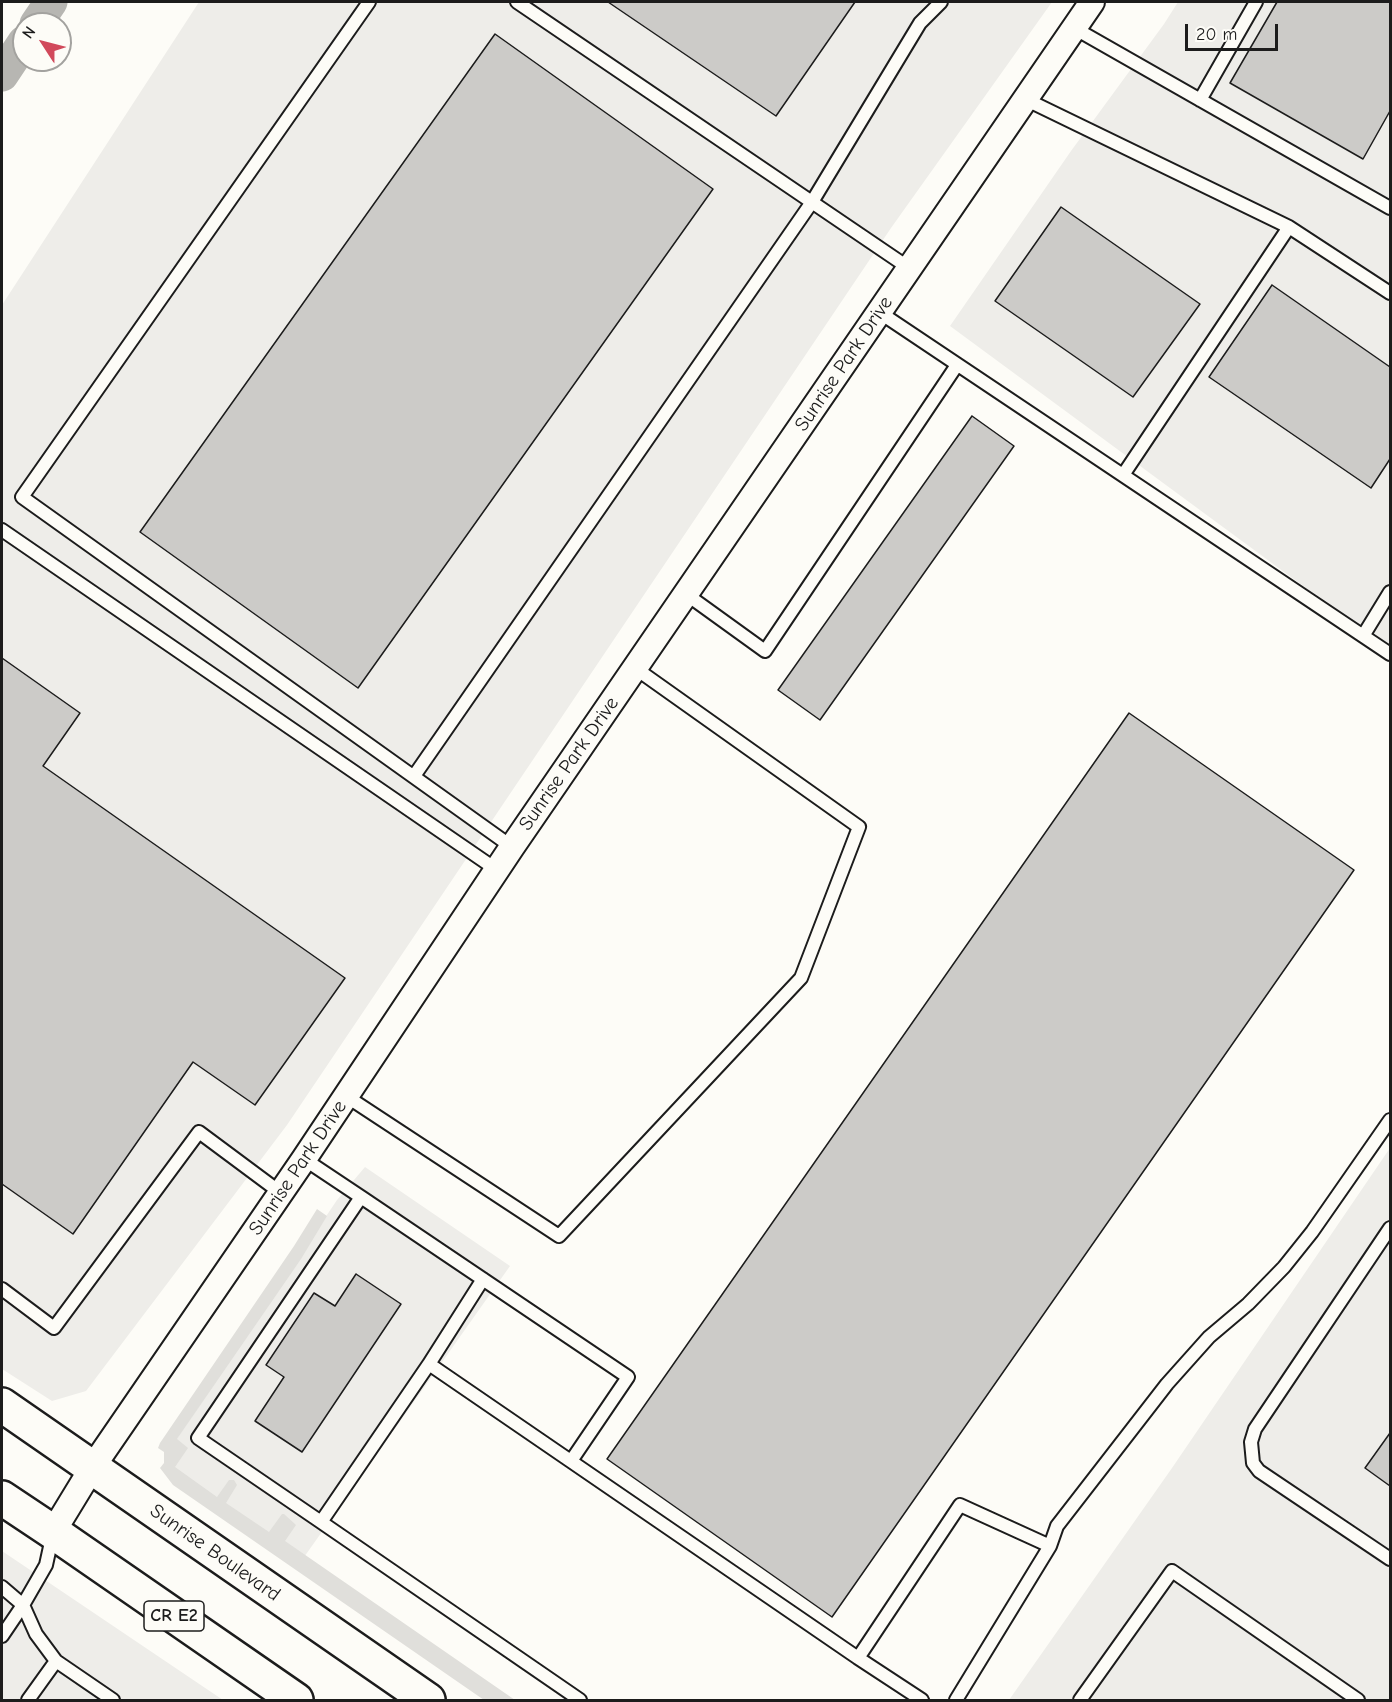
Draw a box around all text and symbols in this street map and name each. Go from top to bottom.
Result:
north arrow [12,12,72,72]
scale bar [1188,12,1281,50]
text: N [19,23,39,42]
text: 20 m [1196,24,1237,45]
street label: Sunrise Park Drive [790,292,898,436]
street label: Sunrise Park Drive [514,692,624,836]
street label: Sunrise Park Drive [244,1096,352,1240]
street label: Sunrise Boulevard [145,1499,285,1607]
road number: CR E2 [144,1601,204,1631]

